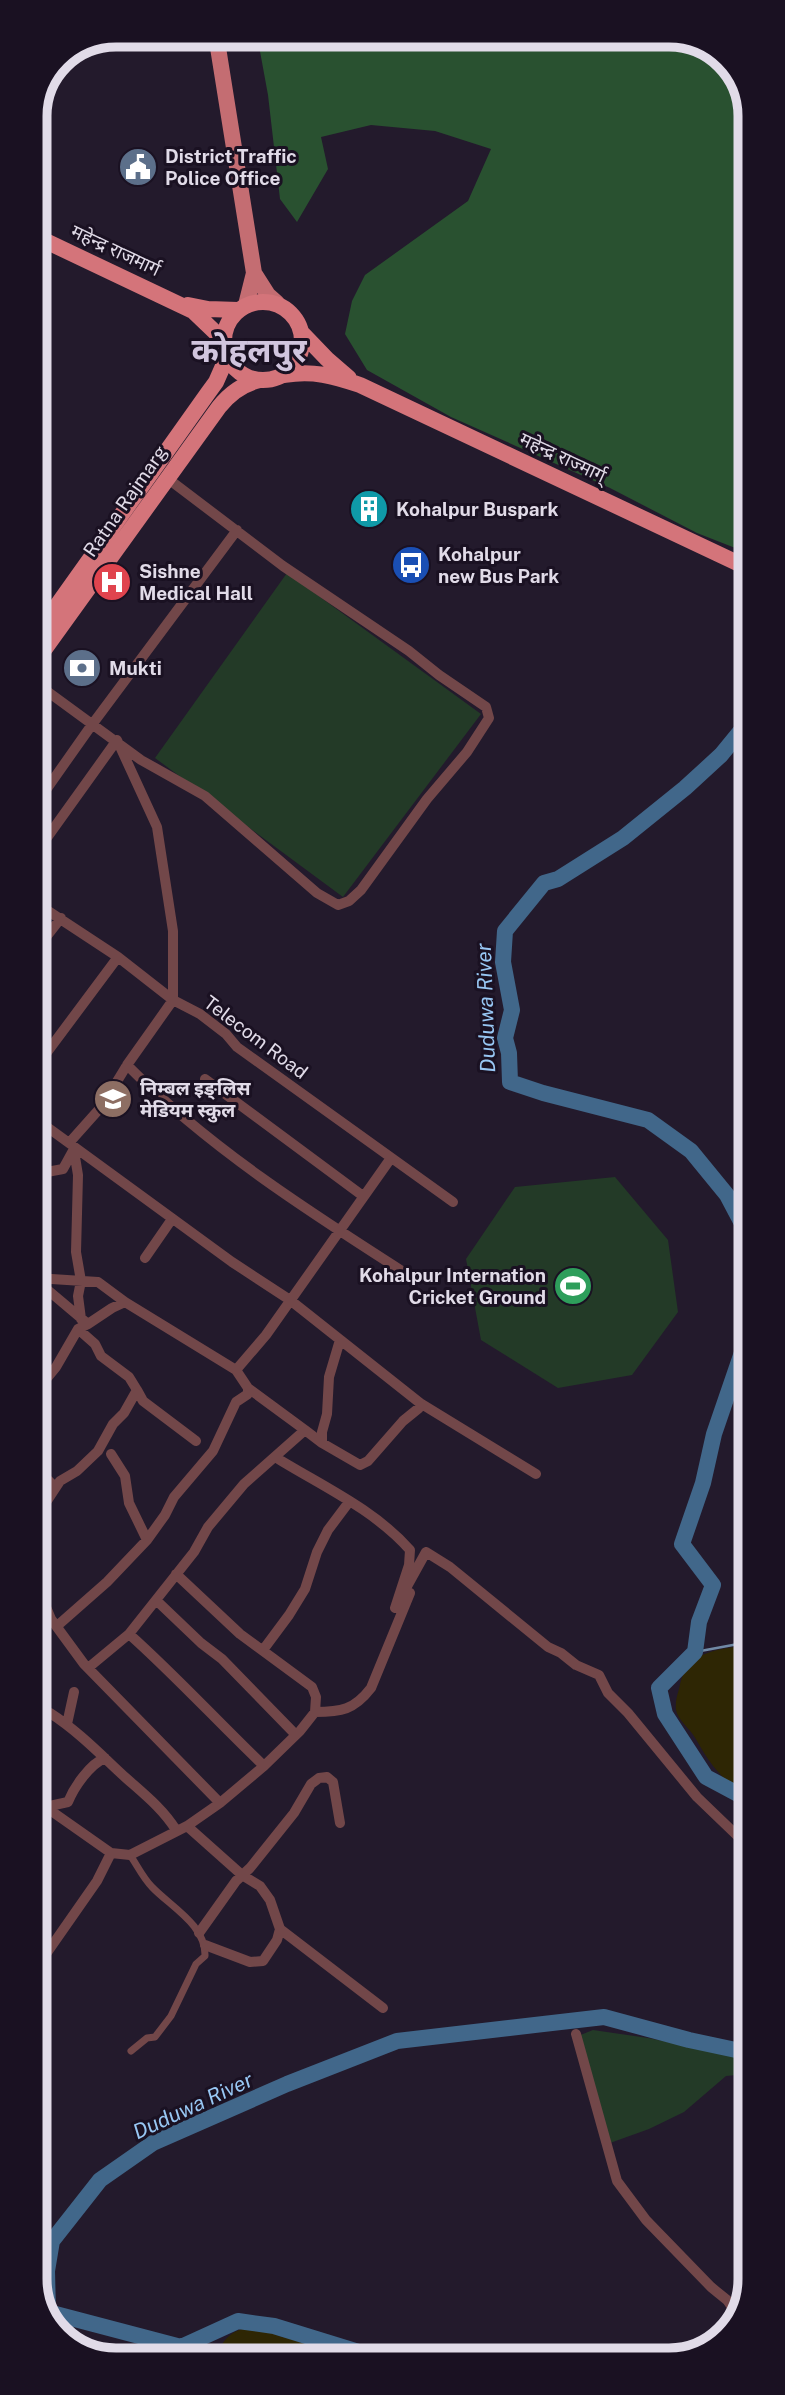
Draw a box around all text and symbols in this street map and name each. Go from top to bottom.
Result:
place label: District Traffic Police Office [165,145,297,189]
public building icon: District Traffic Police Office [117,146,159,188]
street label: महेन्द्र राजमार्ग [68,220,165,281]
district label: कोहलपुर [192,331,308,372]
street label: महेन्द्र राज्मार्ग् [516,427,612,489]
street label: Ratna Rajmarg [79,441,171,561]
building icon: Kohalpur Buspark [348,488,390,530]
place label: Kohalpur Buspark [396,498,558,520]
place label: Kohalpur new Bus Park [438,543,559,587]
bus stop icon: Kohalpur new Bus Park [390,544,432,586]
place label: Sishne Medical Hall [139,560,253,604]
hospital icon: Sishne Medical Hall [91,561,133,603]
bank icon: Mukti [61,647,103,689]
place label: Mukti [109,657,162,679]
water label: Duduwa River [471,942,500,1073]
street label: Telecom Road [200,991,312,1083]
place label: निम्बल इङ्लिस मेडियम स्कुल [140,1077,251,1123]
school or university icon: निम्बल इङ्लिस मेडियम स्कुल [92,1078,134,1120]
place label: Kohalpur Internation Cricket Ground [359,1264,546,1308]
sports icon: Kohalpur Internation Cricket Ground [552,1265,594,1307]
water label: Duduwa River [129,2066,258,2144]

